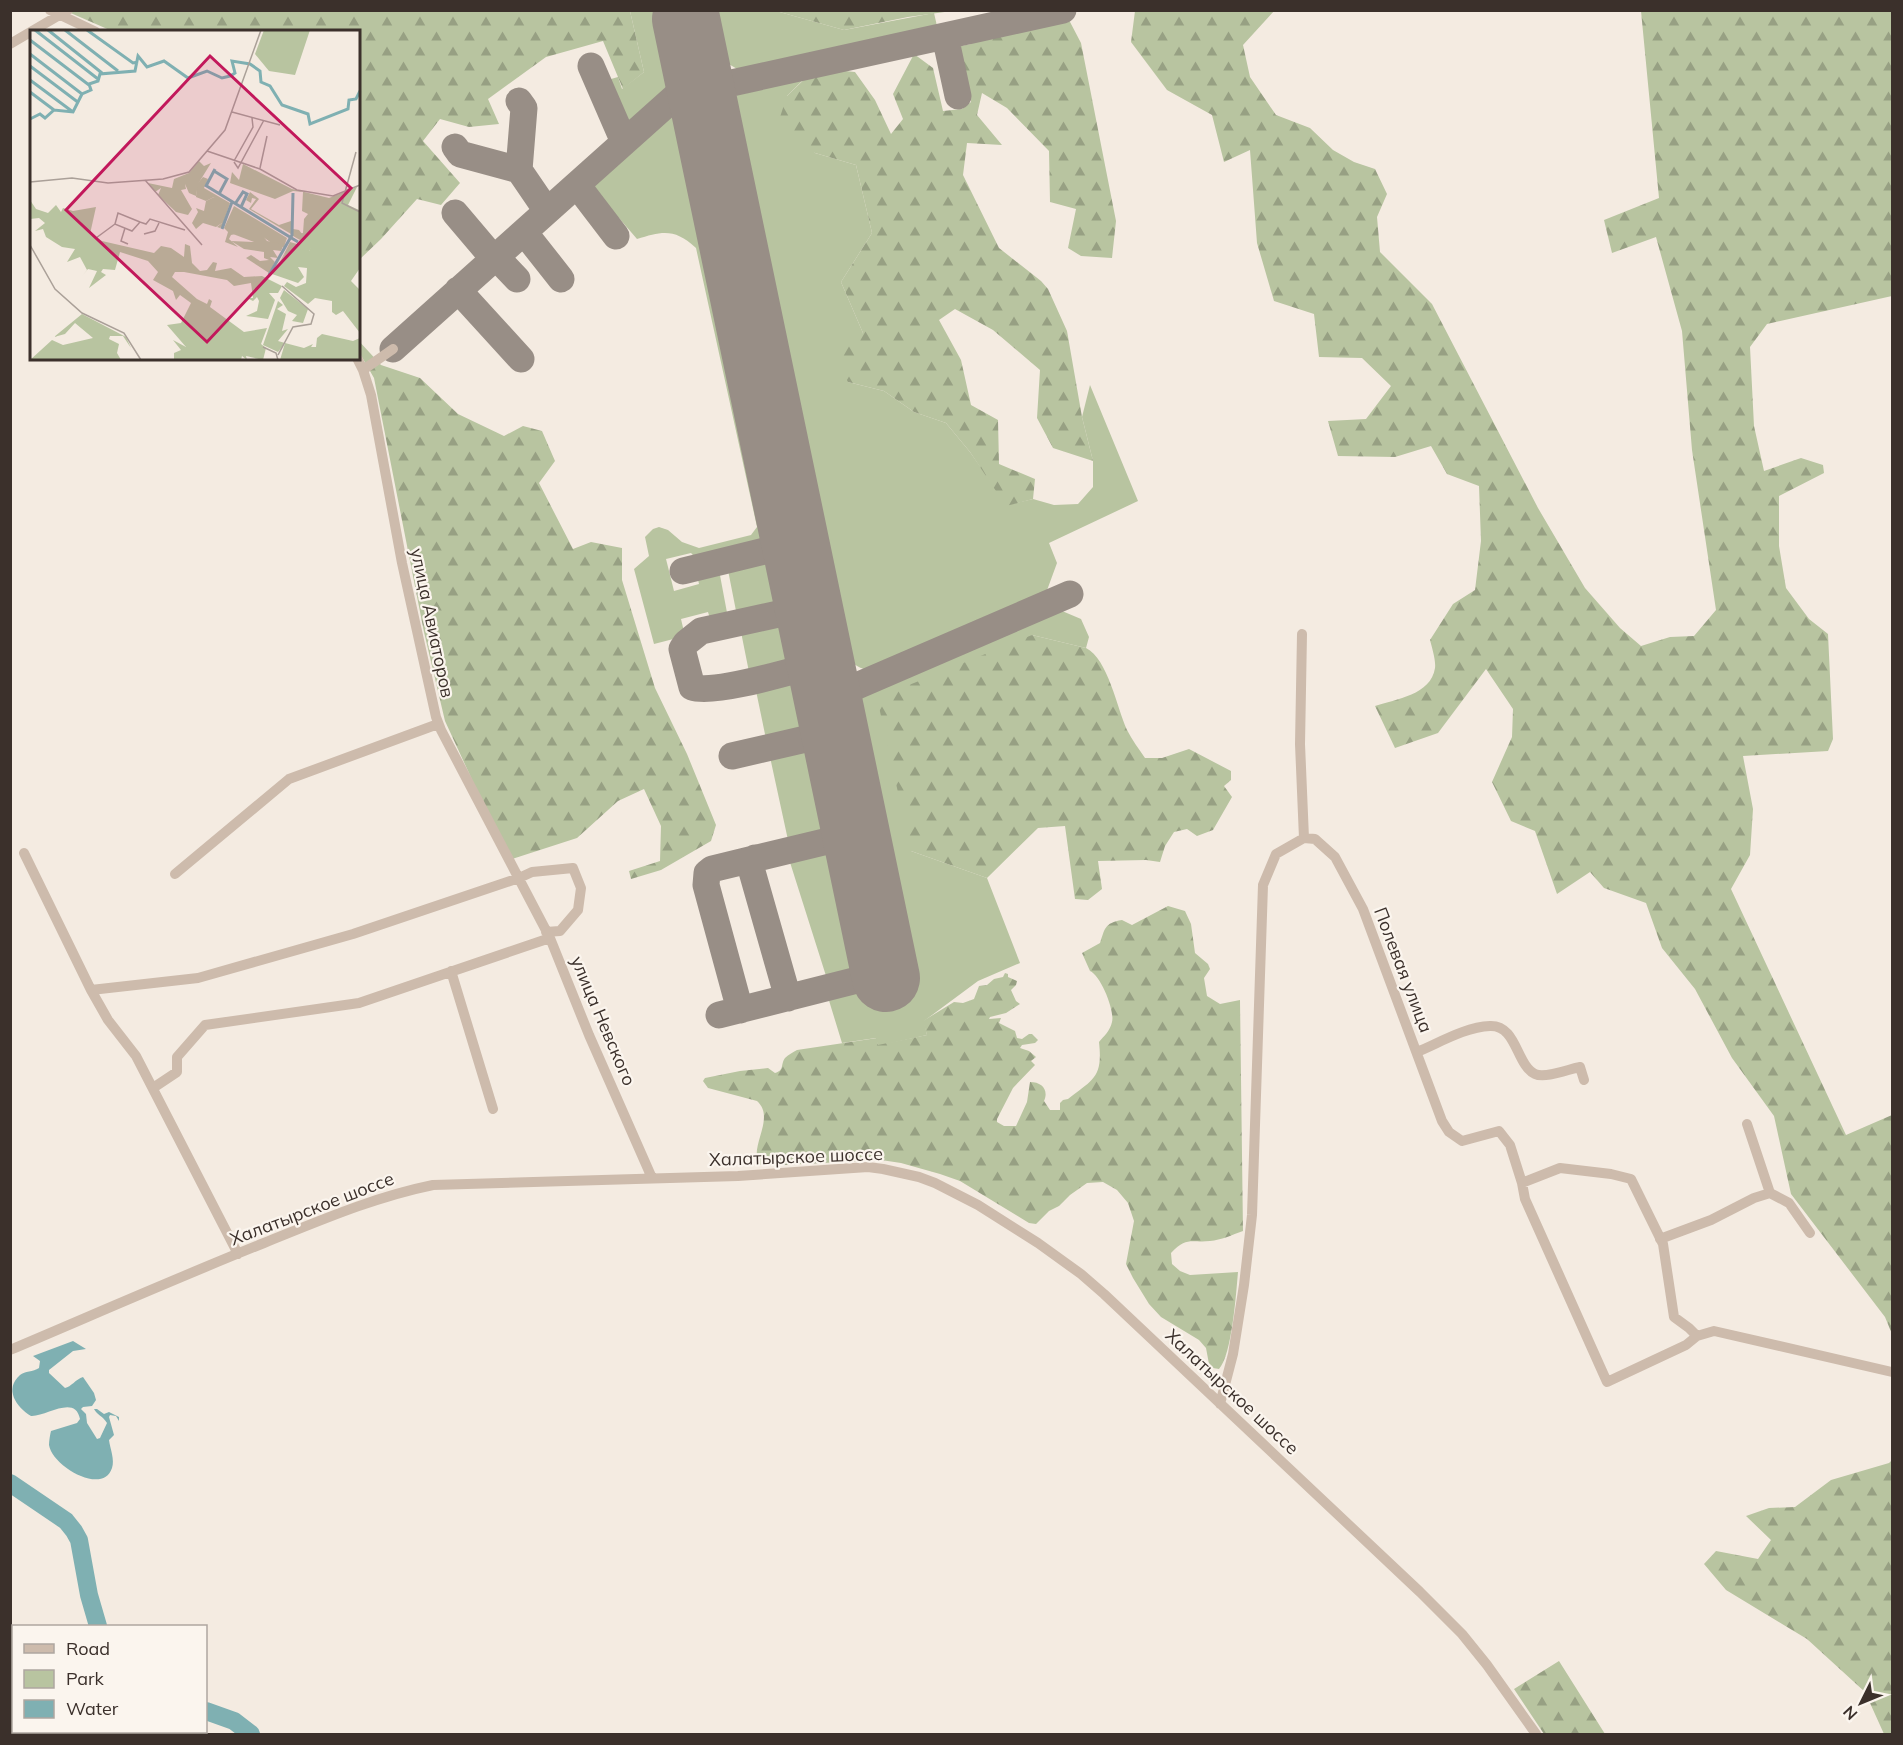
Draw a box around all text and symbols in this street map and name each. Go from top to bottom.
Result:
inset map [30,30,360,360]
street label: улица Авиаторов [405,546,460,700]
street label: Полевая улица [1369,904,1438,1036]
street label: улица Невского [566,952,641,1089]
street label: Халатырское шоссе [709,1142,883,1171]
street label: Халатырское шоссе [226,1167,397,1250]
street label: Халатырское шоссе [1161,1324,1304,1459]
legend [12,1625,207,1733]
text: Road [66,1637,110,1660]
text: Park [66,1667,105,1690]
north arrow [1831,1673,1891,1733]
text: Water [66,1697,119,1720]
text: N [1839,1702,1861,1724]

